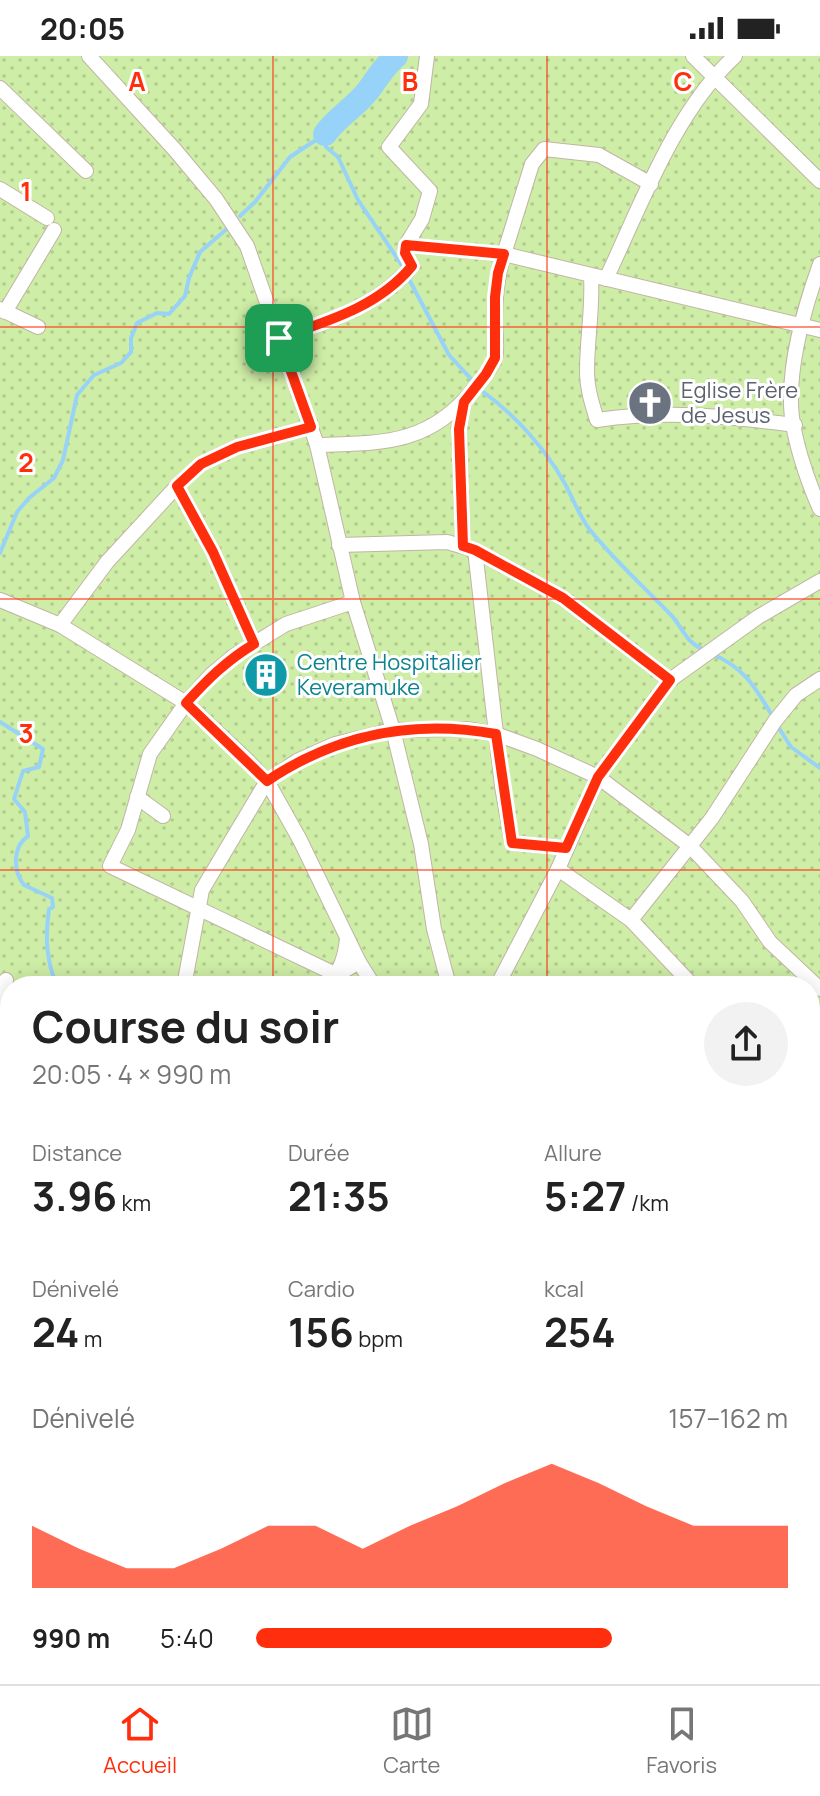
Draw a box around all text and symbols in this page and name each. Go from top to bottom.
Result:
text: 20:05 [40,8,125,49]
text: A [128,63,146,99]
text: B [402,63,418,99]
text: C [673,63,693,99]
text: 1 [20,173,32,209]
pin [245,304,313,372]
icon: arrive [257,316,301,360]
place label: Eglise Frère de Jesus [681,375,798,430]
church icon: Eglise Frère de Jesus [626,379,674,427]
text: 2 [18,444,34,480]
place label: Centre Hospitalier Keveramuke [297,647,482,702]
building icon: Centre Hospitalier Keveramuke [242,651,290,699]
text: 3 [18,715,34,751]
text: Course du soir [32,996,339,1056]
button: share [704,1002,788,1086]
text: 20:05 · 4 × 990 m [32,1056,231,1092]
text: Distance [32,1138,122,1168]
text: Durée [288,1138,350,1168]
text: Allure [544,1138,602,1168]
text: 3.96 [32,1168,117,1223]
text: 21:35 [288,1168,390,1223]
text: 5:27 [544,1168,626,1223]
text: km [117,1188,151,1218]
text: /km [626,1188,669,1218]
text: Dénivelé [32,1274,119,1304]
text: Cardio [288,1274,355,1304]
text: kcal [544,1274,584,1304]
text: 24 [32,1304,79,1359]
text: 156 [288,1304,354,1359]
text: 254 [544,1304,616,1359]
text: m [79,1324,102,1354]
text: bpm [354,1324,403,1354]
text: Dénivelé [32,1400,135,1436]
text: 157–162 m [668,1400,788,1436]
text: 990 m [32,1620,110,1656]
text: 5:40 [160,1620,214,1656]
tab: Accueil [103,1702,177,1780]
tab: Carte [383,1702,440,1780]
tab: Favoris [646,1702,717,1780]

